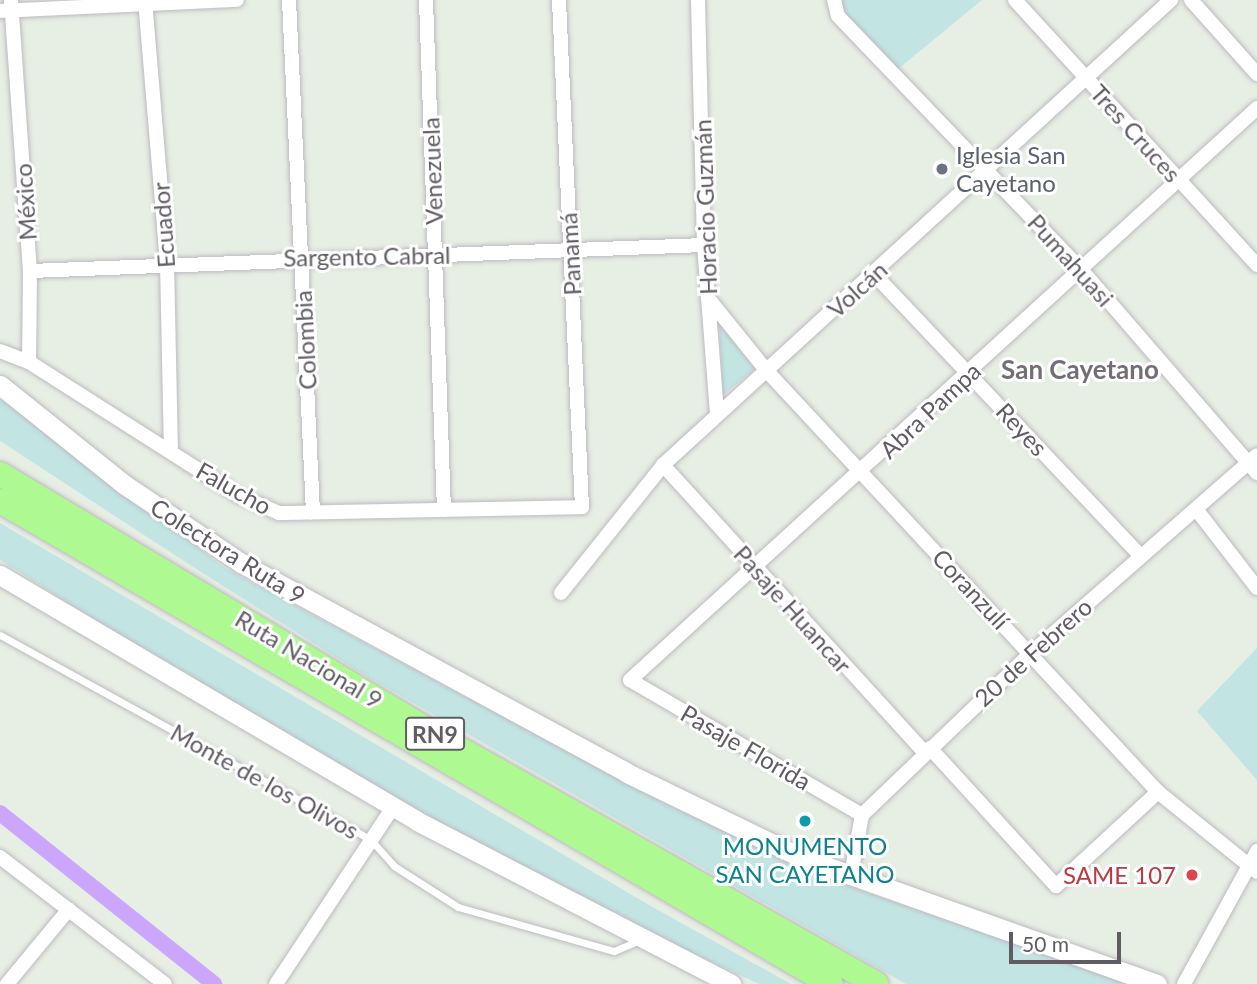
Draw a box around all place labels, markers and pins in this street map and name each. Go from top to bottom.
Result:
place label: Iglesia San Cayetano [956,141,1066,197]
marker: Iglesia San Cayetano [934,161,950,177]
marker: MONUMENTO SAN CAYETANO [797,813,813,829]
place label: MONUMENTO SAN CAYETANO [715,832,895,888]
place label: SAME 107 [1063,861,1176,889]
marker: SAME 107 [1182,865,1202,885]

